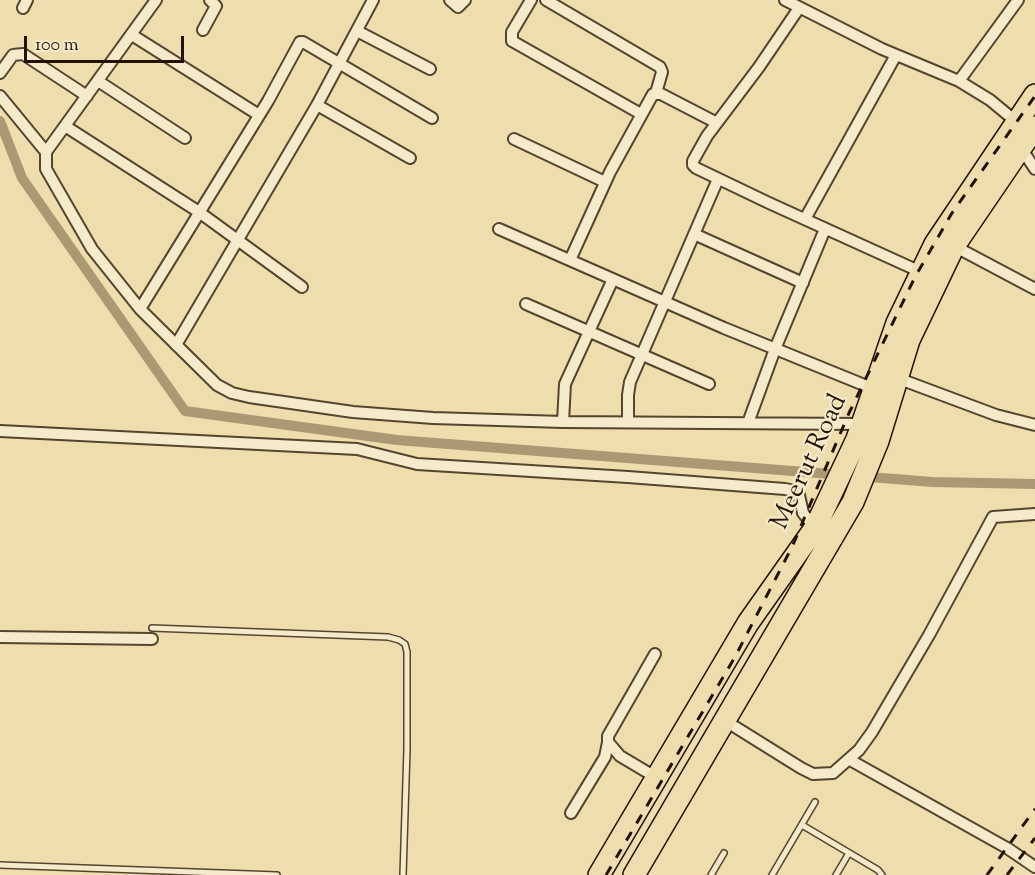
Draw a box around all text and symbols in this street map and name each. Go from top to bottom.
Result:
scale bar [27,24,188,62]
text: 100 m [35,33,79,59]
street label: Meerut Road [766,391,856,535]

